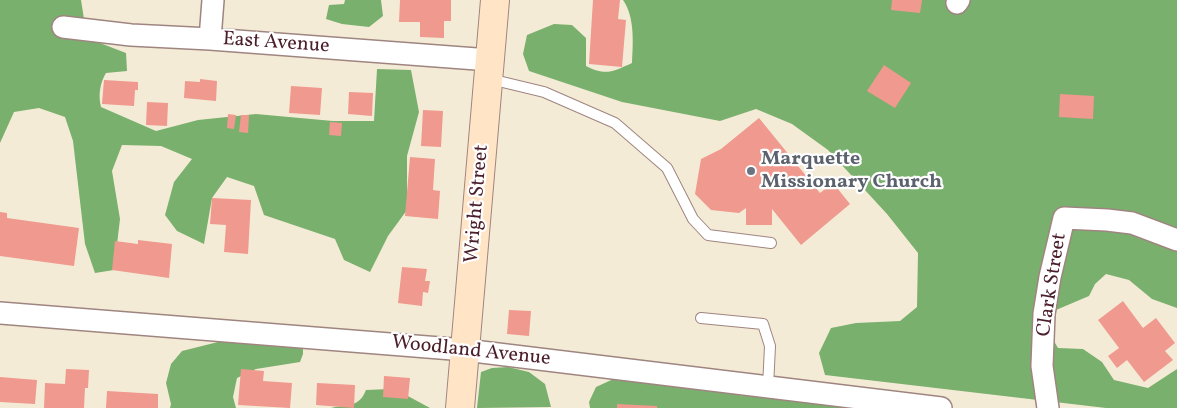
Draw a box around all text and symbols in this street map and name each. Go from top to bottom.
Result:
street label: East Avenue [222,28,330,60]
street label: Wright Street [461,144,495,264]
place label: Marquette Missionary Church [761,148,942,195]
marker: Marquette Missionary Church [745,165,757,177]
street label: Clark Street [1033,231,1073,339]
street label: Woodland Avenue [390,332,552,372]

